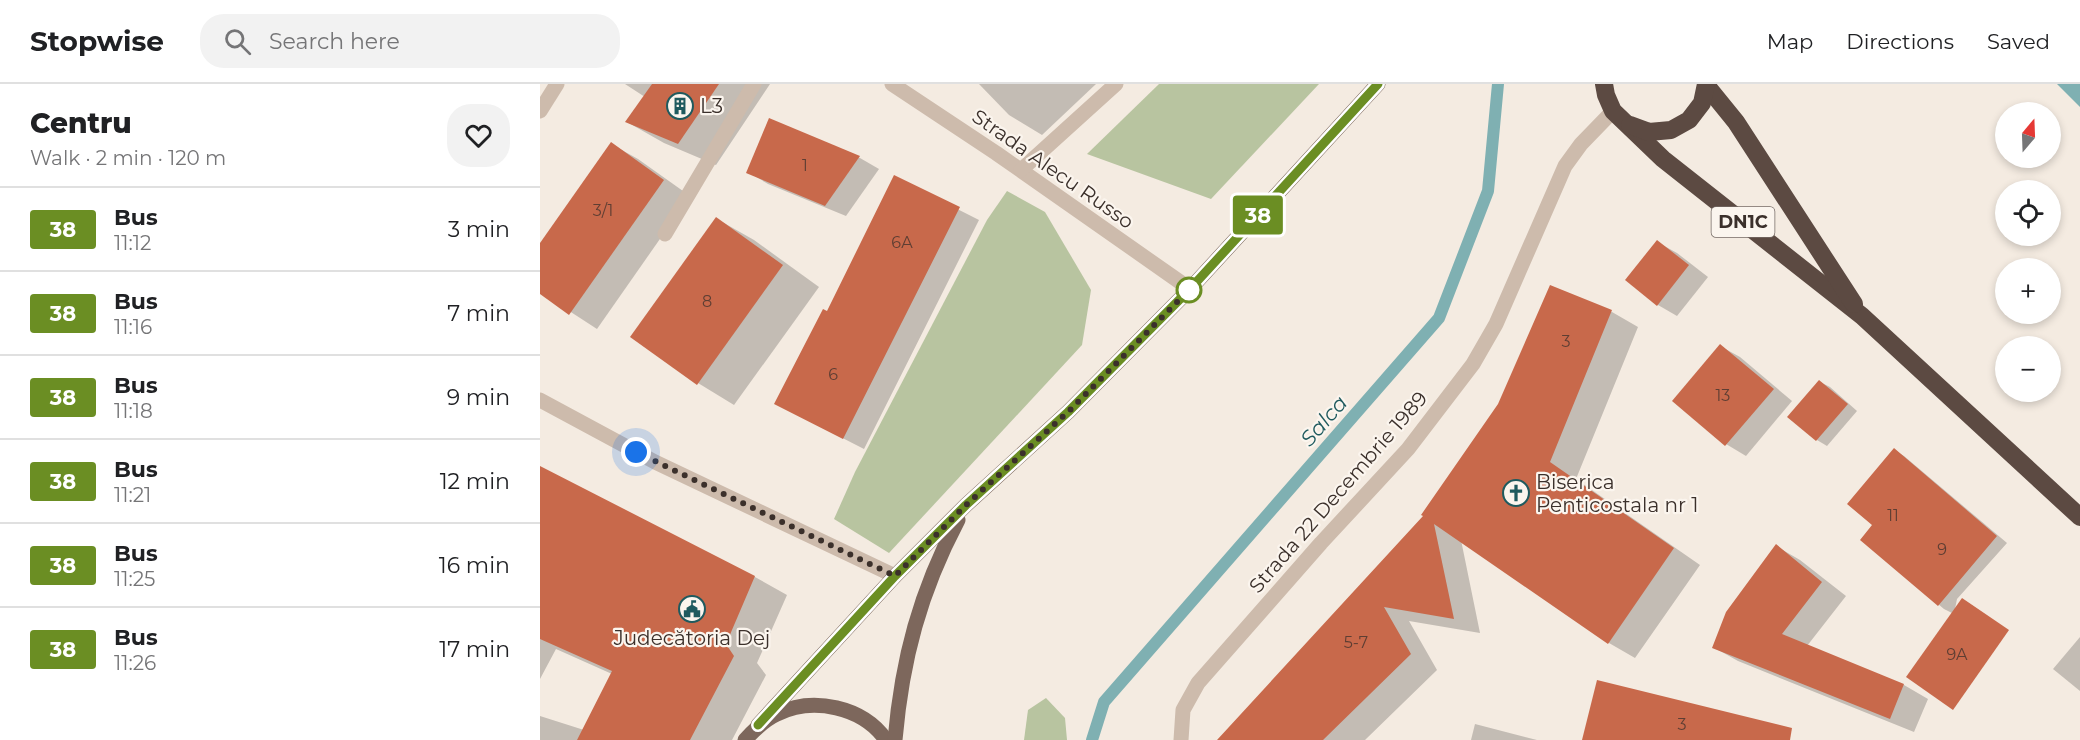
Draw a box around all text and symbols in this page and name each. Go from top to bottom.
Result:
search box [200,14,620,68]
text: Stopwise [30,24,164,58]
icon: search [221,25,254,58]
text: Search here [269,28,400,55]
text: Map [1767,29,1813,54]
text: Directions [1846,29,1954,54]
text: Saved [1987,29,2050,54]
building icon: L3 [665,91,695,121]
place label: L3 [700,94,723,118]
north arrow [1995,102,2061,168]
map controls [1995,102,2061,402]
button: heart [447,104,510,167]
street label: Strada Alecu Russo [968,104,1138,234]
text: Centru [30,106,132,140]
text: Walk · 2 min · 120 m [30,146,226,170]
house number: 1 [802,156,808,175]
button: locate [1995,180,2061,246]
line badge: 38 [1231,196,1285,234]
house number: 3/1 [593,201,613,220]
text: 38 [1245,203,1271,228]
text: Bus [114,204,158,231]
road number: DN1C [1712,207,1774,237]
text: 3 min [448,216,510,243]
text: 38 [50,217,76,242]
text: 11:12 [114,231,151,255]
house number: 6A [891,233,913,252]
button: + [1995,258,2061,324]
unlabelled marker [1176,277,1202,303]
text: Bus [114,288,158,315]
house number: 8 [702,292,712,311]
text: 7 min [447,300,510,327]
text: 38 [50,301,76,326]
text: 11:16 [114,315,152,339]
house number: 3 [1561,332,1571,351]
button: − [1995,336,2061,402]
house number: 6 [828,365,838,384]
text: Bus [114,372,158,399]
text: 9 min [447,384,510,411]
text: 38 [50,385,76,410]
street label: Strada 22 Decembrie 1989 [1244,386,1432,598]
house number: 13 [1716,386,1730,405]
water label: Salca [1295,390,1352,451]
text: 11:18 [114,399,153,423]
your location [621,437,651,467]
text: Bus [114,456,158,483]
text: 12 min [440,468,510,495]
text: 38 [50,469,76,494]
place label: Biserica Penticostala nr 1 [1536,470,1699,517]
church icon: Biserica Penticostala nr 1 [1501,478,1531,508]
text: 11:21 [114,483,151,507]
house number: 11 [1887,506,1899,525]
text: Bus [114,540,158,567]
house number: 9 [1937,540,1947,559]
text: 16 min [439,552,510,579]
text: 38 [50,553,76,578]
text: 11:25 [114,567,155,591]
public building icon: Judecătoria Dej [677,594,707,624]
text: Bus [114,624,158,651]
place label: Judecătoria Dej [613,626,770,650]
house number: 5-7 [1344,633,1368,652]
text: 17 min [439,636,510,663]
text: 38 [50,637,76,662]
house number: 9A [1946,645,1968,664]
text: 11:26 [114,651,156,675]
house number: 3 [1677,715,1687,734]

